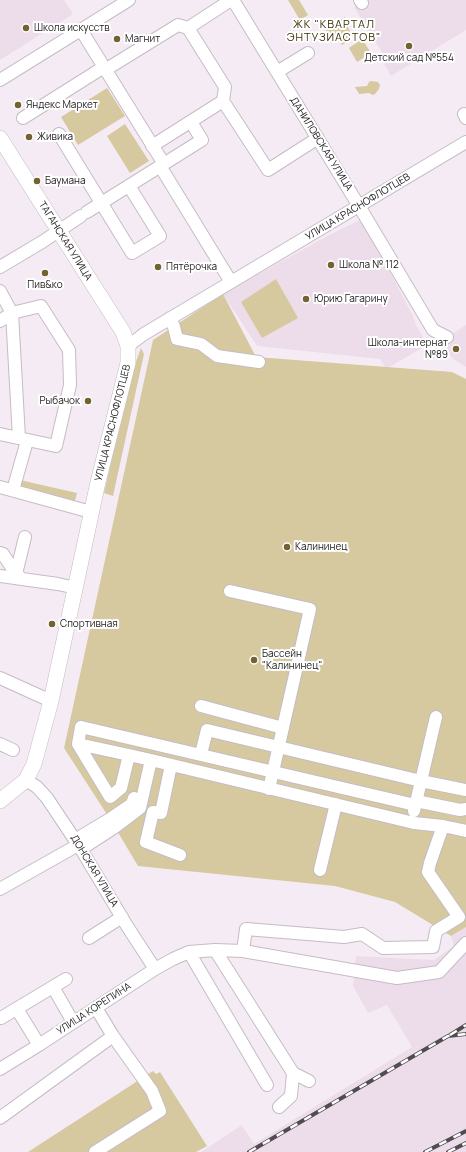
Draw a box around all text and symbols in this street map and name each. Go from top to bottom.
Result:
district label: ЖК "КВАРТАЛ ЭНТУЗИАСТОВ" [287,18,381,44]
place label: Школа искусств [34,22,110,34]
marker: Школа искусств [21,23,31,33]
place label: Магнит [125,33,160,45]
marker: Магнит [112,34,122,44]
marker: Детский сад №554 [404,41,414,51]
place label: Детский сад №554 [364,52,454,64]
street label: ДАНИЛОВСКАЯ УЛИЦА [287,95,355,193]
place label: Яндекс Маркет [26,99,98,111]
marker: Яндекс Маркет [13,100,23,110]
place label: Живика [37,131,73,143]
marker: Живика [24,132,34,142]
street label: УЛИЦА КРАСНОФЛОТЦЕВ [304,171,412,243]
place label: Баумана [45,175,86,187]
marker: Баумана [32,176,42,186]
street label: ТАГАНСКАЯ УЛИЦА [36,199,94,283]
place label: Школа № 112 [339,259,399,271]
marker: Школа № 112 [326,260,336,270]
place label: Пятёрочка [166,261,217,273]
marker: Пятёрочка [153,262,163,272]
marker: Пив&ко [40,268,50,278]
place label: Пив&ко [27,279,63,291]
place label: Юрию Гагарину [314,293,388,305]
marker: Юрию Гагарину [301,294,311,304]
place label: Школа-интернат №89 [368,337,448,360]
marker: Школа-интернат №89 [451,344,461,354]
street label: УЛИЦА КРАСНОФЛОТЦЕВ [93,363,133,483]
place label: Рыбачок [40,395,80,407]
marker: Рыбачок [83,396,93,406]
place label: Калининец [295,541,347,553]
marker: Калининец [282,542,292,552]
place label: Спортивная [60,618,118,630]
marker: Спортивная [47,619,57,629]
place label: Бассейн "Калининец" [262,648,322,672]
marker: Бассейн "Калининец" [249,655,259,665]
street label: ДОНСКАЯ УЛИЦА [68,833,120,909]
street label: УЛИЦА КОРЕПИНА [55,980,133,1038]

